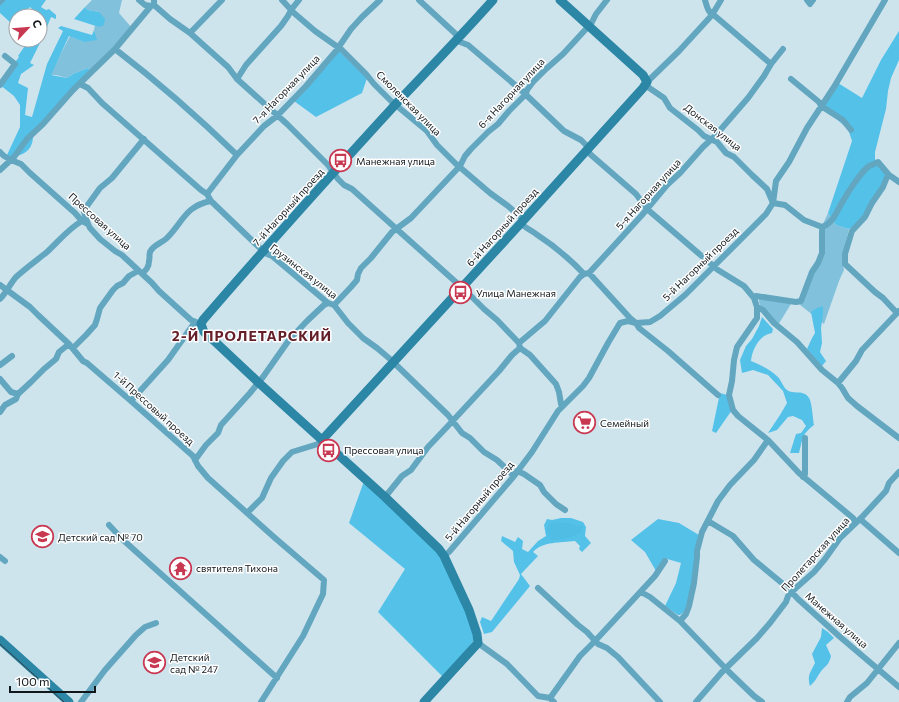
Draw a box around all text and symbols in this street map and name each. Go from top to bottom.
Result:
north arrow [8,8,48,48]
text: С [30,17,45,30]
street label: 7-я Нагорная улица [250,52,322,126]
street label: 6-я Нагорная улица [475,55,547,131]
street label: Смоленская улица [374,68,444,138]
street label: Донская улица [682,101,744,153]
bus stop icon: Манежная улица [327,148,353,174]
place label: Манежная улица [356,155,435,167]
street label: 5-я Нагорная улица [613,156,683,232]
street label: 7-й Нагорный проезд [250,166,326,248]
street label: 6-й Нагорный проезд [464,185,540,268]
street label: Прессовая улица [66,190,134,252]
street label: 5-й Нагорный проезд [660,225,740,303]
street label: Грузинская улица [268,241,340,301]
bus stop icon: Улица Манежная [448,280,474,306]
place label: Улица Манежная [476,287,556,299]
district label: 2-Й ПРОЛЕТАРСКИЙ [172,327,332,344]
street label: 1-й Прессовый проезд [111,369,197,447]
supermarket icon: Семейный [572,410,598,436]
place label: Семейный [600,417,649,429]
bus stop icon: Прессовая улица [315,437,341,463]
place label: Прессовая улица [344,444,423,456]
street label: 5-й Нагорный проезд [442,459,516,543]
street label: Пролетарская улица [778,514,852,594]
school or university icon: Детский сад № 70 [30,524,56,550]
place label: Детский сад № 70 [58,531,143,543]
temple icon: святителя Тихона [167,555,193,581]
place label: святителя Тихона [196,562,278,574]
street label: Манежная улица [803,590,871,650]
school or university icon: Детский сад № 247 [141,650,167,676]
place label: Детский сад № 247 [170,651,218,675]
scale bar [10,668,95,694]
text: 100 m [16,674,50,688]

